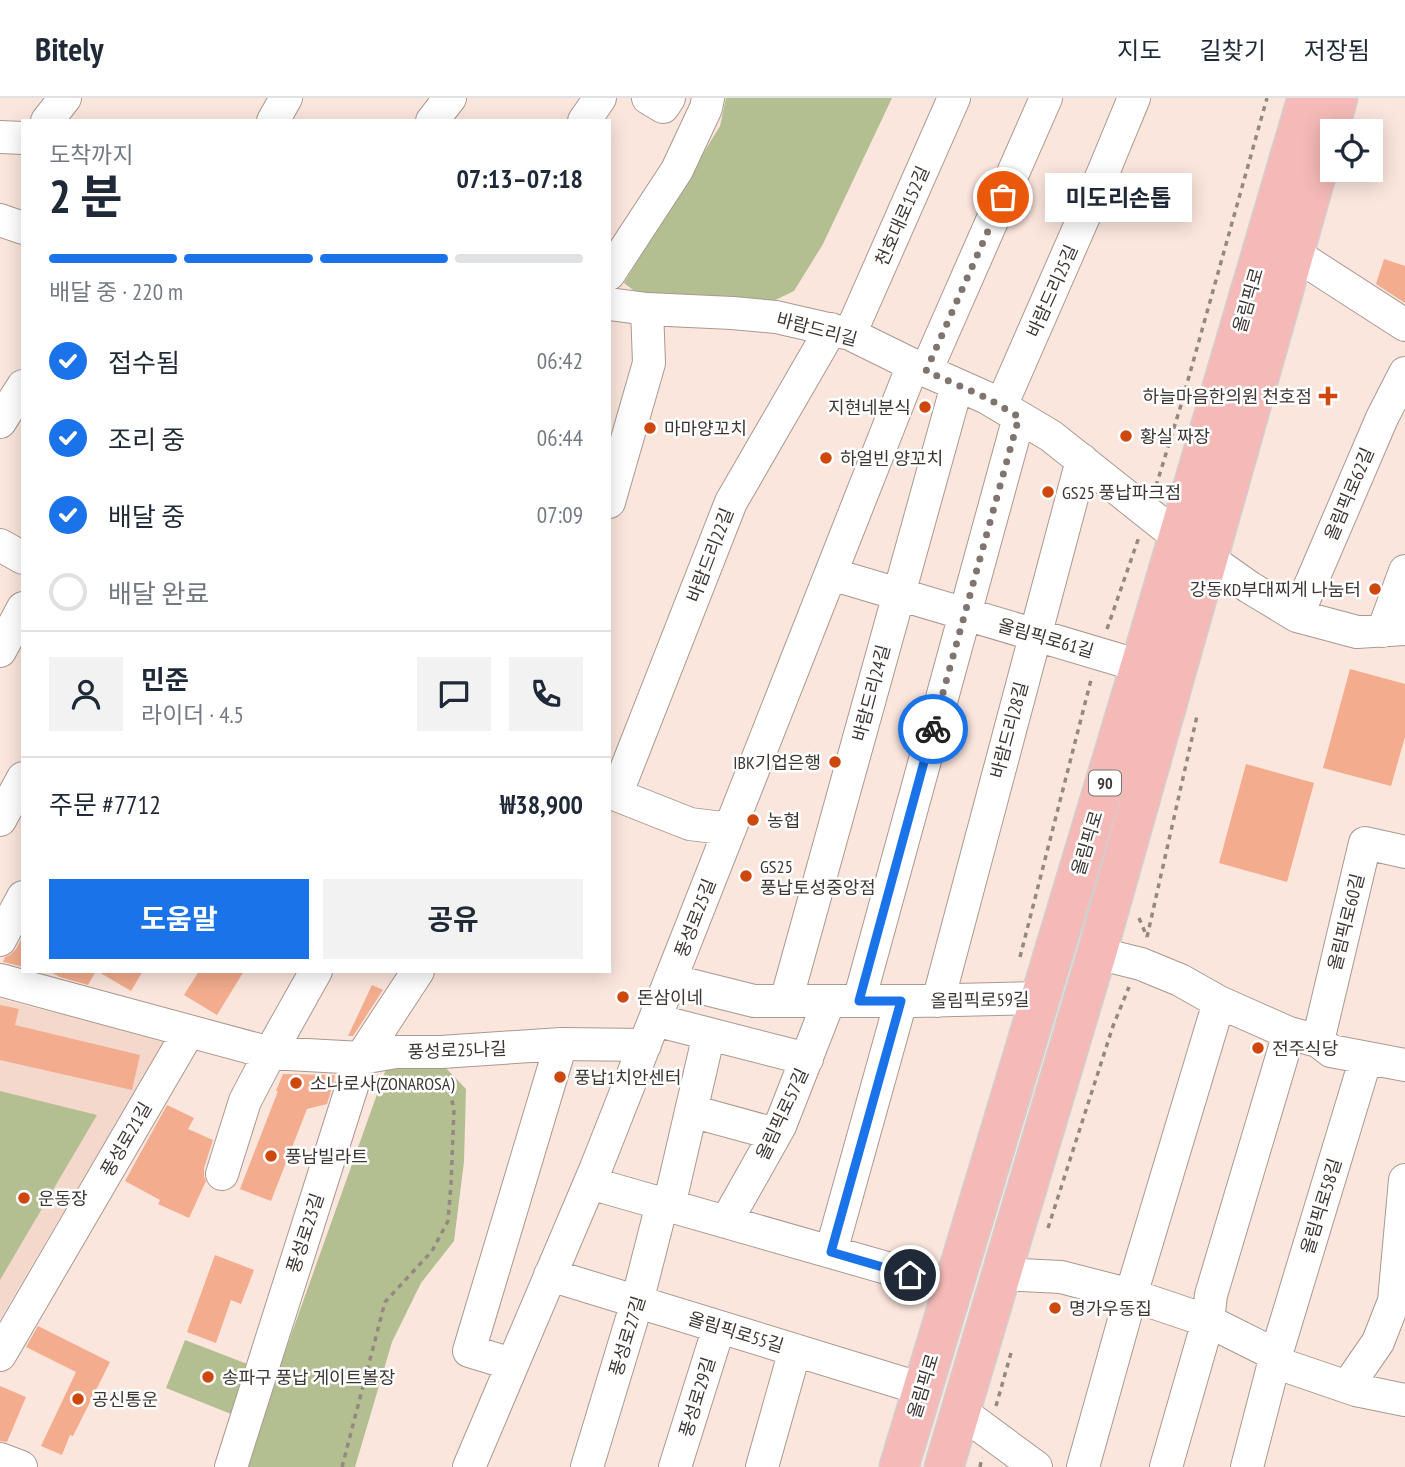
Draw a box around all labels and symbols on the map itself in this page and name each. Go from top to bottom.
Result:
street label: 천호대로152길 [870,162,934,270]
pin [973,167,1033,227]
callout: 미도리손톱 [1045,172,1192,222]
street label: 바람드리25길 [1021,241,1083,341]
street label: 올림픽로 [1228,265,1268,335]
street label: 바람드리길 [774,307,860,351]
place label: 하늘마음한의원 천호점 [1143,385,1312,408]
marker: 하늘마음한의원 천호점 [1318,386,1338,406]
place label: 지현네분식 [828,396,911,419]
marker: 지현네분식 [917,399,933,415]
place label: 마마양꼬치 [664,417,747,440]
marker: 마마양꼬치 [642,420,658,436]
place label: 황실 짜장 [1140,425,1210,448]
marker: 황실 짜장 [1118,428,1134,444]
street label: 올림픽로62길 [1319,444,1379,544]
place label: 하얼빈 양꼬치 [840,447,943,470]
marker: 하얼빈 양꼬치 [818,450,834,466]
place label: GS25 풍납파크점 [1062,481,1181,504]
marker: GS25 풍납파크점 [1040,484,1056,500]
street label: 바람드리22길 [682,505,738,605]
place label: 강동KD부대찌게 나눔터 [1190,578,1361,601]
marker: 강동KD부대찌게 나눔터 [1367,581,1383,597]
street label: 올림픽로61길 [995,613,1097,663]
street label: 바람드리24길 [847,642,895,744]
street label: 바람드리28길 [985,679,1033,781]
courier [898,694,968,764]
place label: IBK기업은행 [733,751,821,774]
marker: IBK기업은행 [827,754,843,770]
road number: 90 [1089,770,1121,796]
street label: 올림픽로 [1066,808,1108,878]
place label: 농협 [767,809,800,832]
marker: 농협 [745,812,761,828]
place label: GS25 풍납토성중앙점 [760,855,876,899]
marker: GS25 풍납토성중앙점 [738,868,754,884]
street label: 올림픽로60길 [1323,871,1369,973]
street label: 풍성로25길 [669,875,721,961]
place label: 돈삼이네 [637,986,703,1009]
street label: 올림픽로59길 [930,988,1030,1012]
marker: 돈삼이네 [615,989,631,1005]
street label: 풍성로25나길 [407,1037,507,1063]
place label: 전주식당 [1272,1037,1338,1060]
marker: 전주식당 [1250,1040,1266,1056]
street label: 올림픽로57길 [751,1064,813,1164]
place label: 풍납1치안센터 [574,1066,681,1089]
marker: 풍납1치안센터 [552,1069,568,1085]
place label: 소나로사(ZONAROSA) [310,1072,455,1095]
marker: 소나로사(ZONAROSA) [288,1075,304,1091]
street label: 풍성로21길 [95,1098,157,1180]
place label: 풍남빌라트 [285,1145,368,1168]
marker: 풍남빌라트 [263,1148,279,1164]
street label: 올림픽로58길 [1296,1155,1346,1257]
place label: 운동장 [38,1187,88,1210]
marker: 운동장 [16,1190,32,1206]
street label: 풍성로23길 [281,1190,329,1276]
pin [880,1245,940,1305]
street label: 풍성로27길 [604,1293,650,1379]
place label: 명가우동집 [1069,1297,1152,1320]
marker: 명가우동집 [1047,1300,1063,1316]
street label: 올림픽로55길 [685,1307,787,1357]
street label: 올림픽로 [902,1351,944,1421]
street label: 풍성로29길 [674,1354,720,1440]
place label: 송파구 풍납 게이트볼장 [222,1366,395,1389]
marker: 송파구 풍납 게이트볼장 [200,1369,216,1385]
place label: 공신통운 [92,1388,158,1411]
marker: 공신통운 [70,1391,86,1407]

